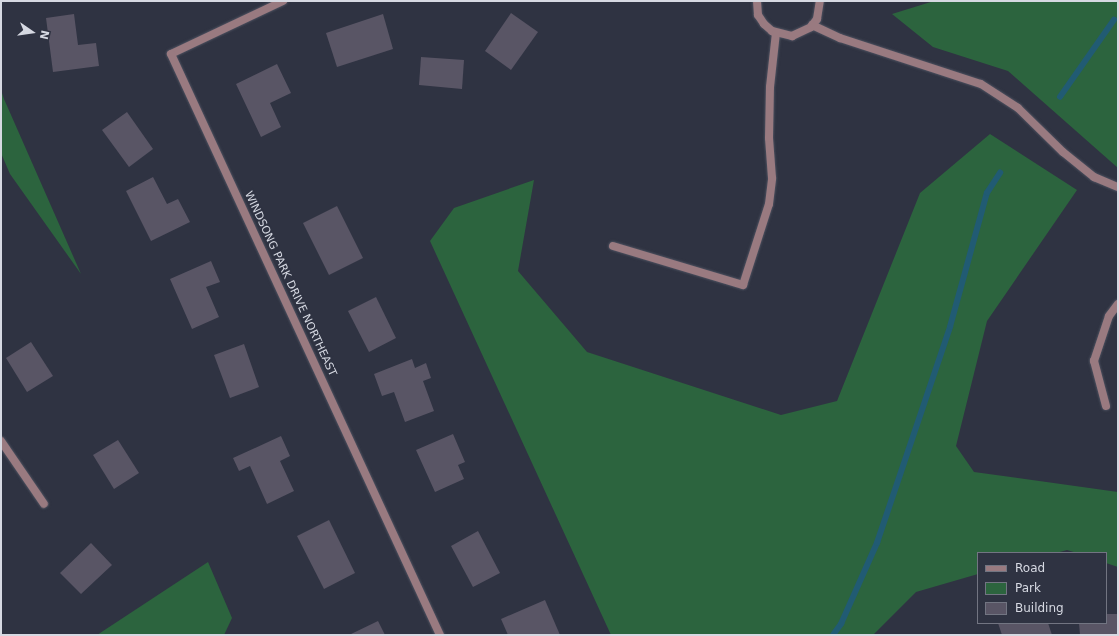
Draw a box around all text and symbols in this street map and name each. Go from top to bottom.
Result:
north arrow [12,12,52,52]
text: N [37,29,52,41]
street label: WINDSONG PARK DRIVE NORTHEAST [241,189,339,379]
legend [977,552,1107,624]
text: Road [1015,561,1045,575]
text: Park [1015,581,1041,595]
text: Building [1015,601,1064,615]

